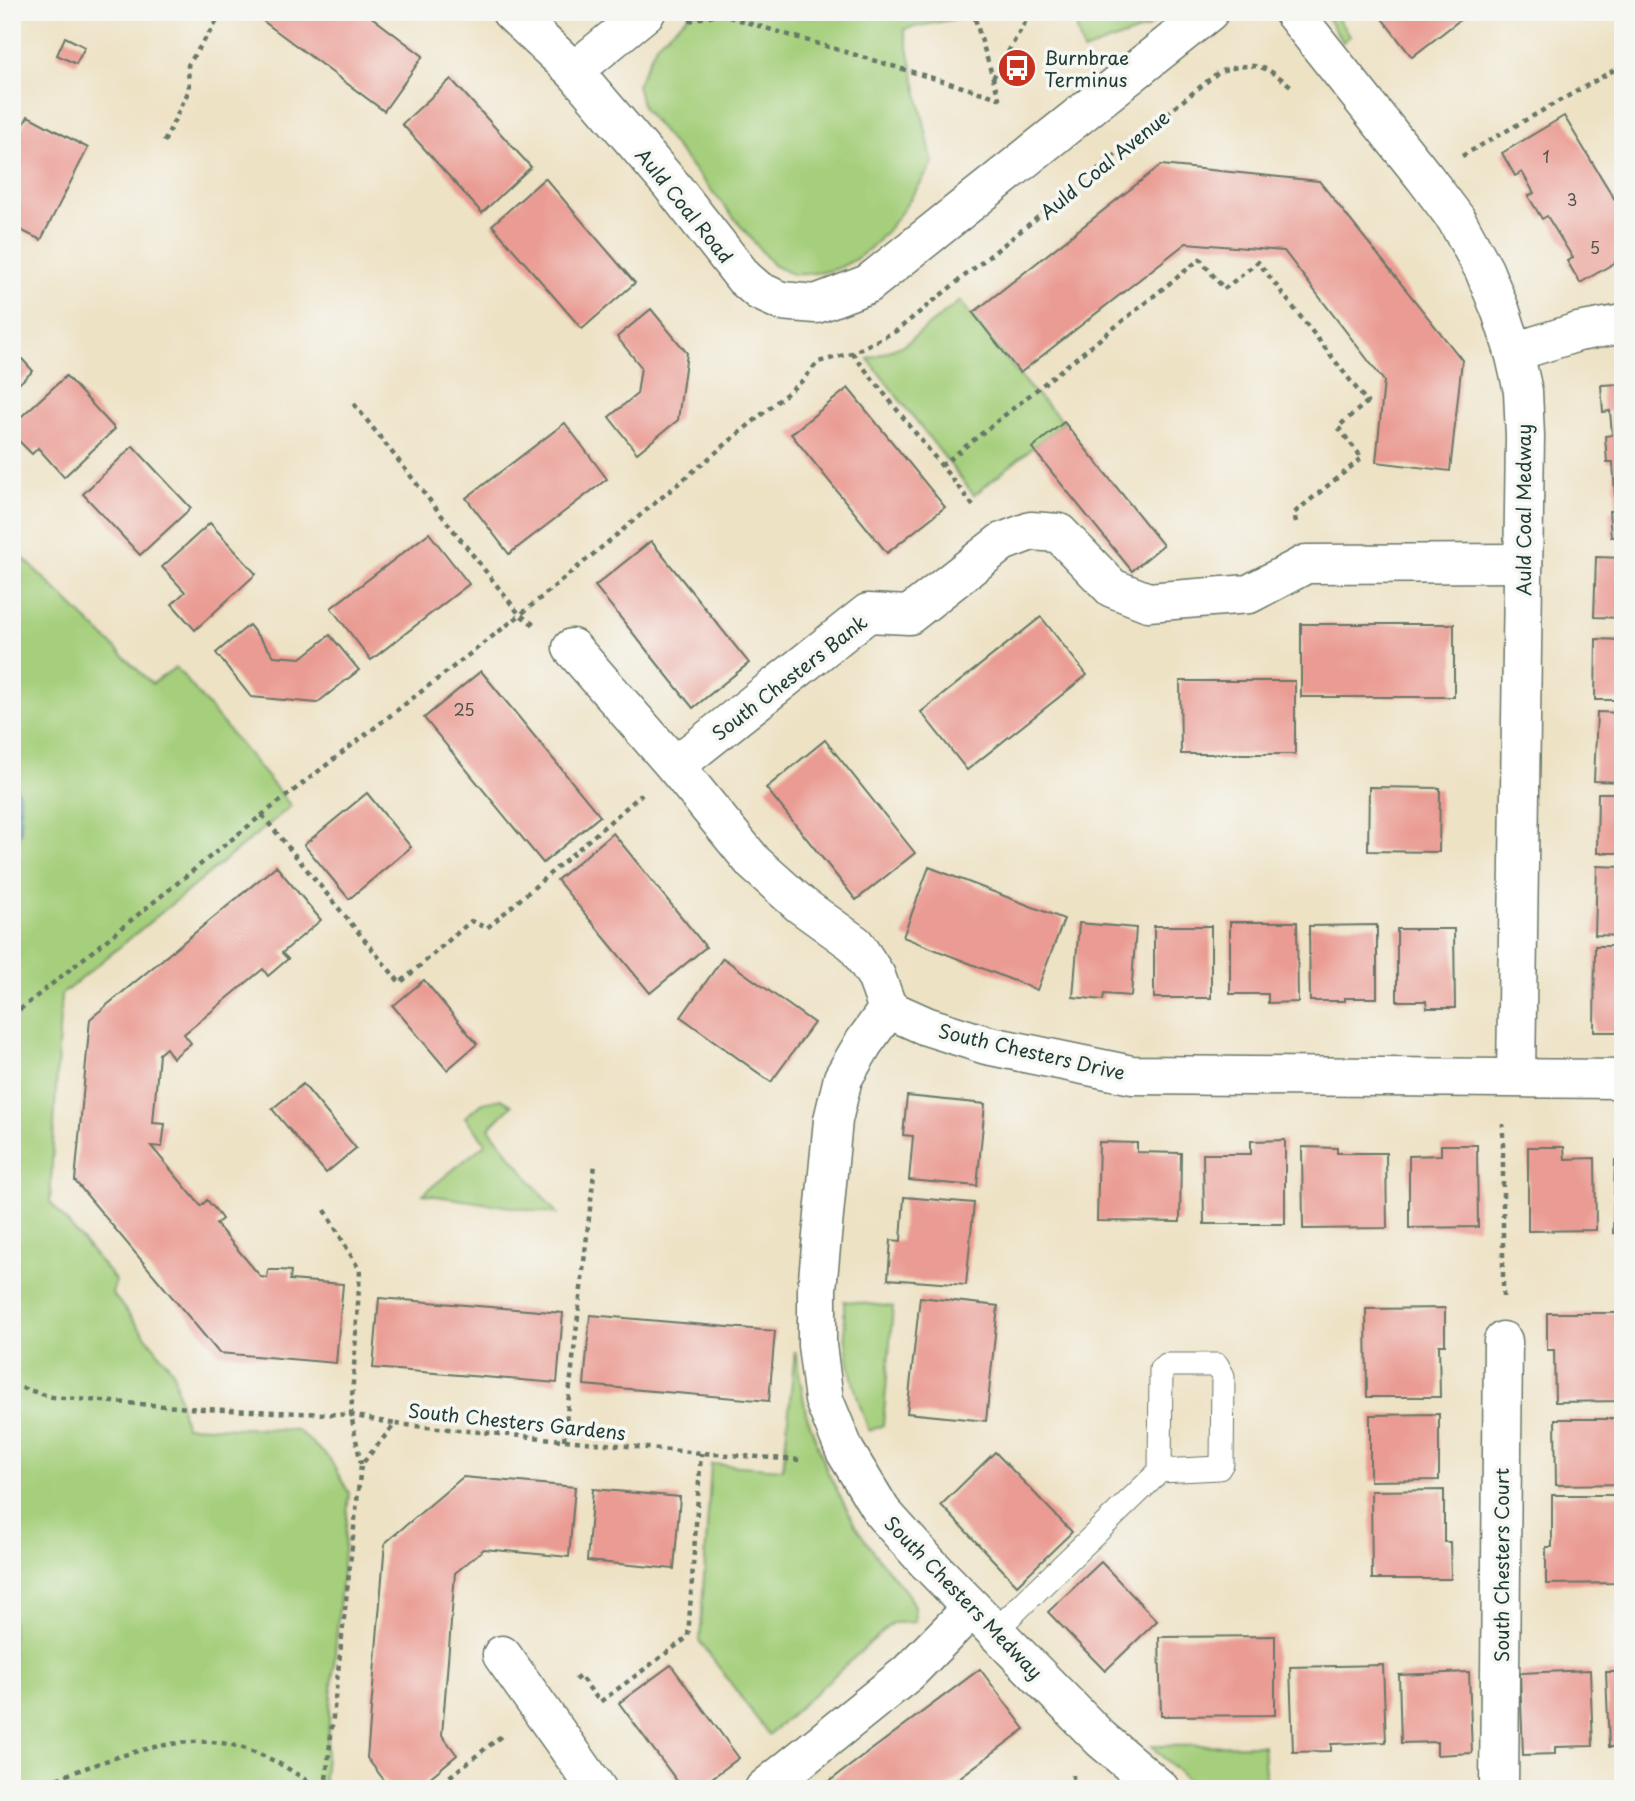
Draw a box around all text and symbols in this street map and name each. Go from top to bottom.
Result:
place label: Burnbrae Terminus [1044,43,1129,93]
bus stop icon: Burnbrae Terminus [996,47,1038,89]
street label: Auld Coal Avenue [1033,103,1175,225]
street label: Auld Coal Road [630,141,740,269]
house number: 1 [1542,144,1550,168]
house number: 3 [1567,187,1577,211]
house number: 5 [1590,235,1600,259]
street label: Auld Coal Medway [1509,424,1537,596]
street label: South Chesters Bank [705,607,873,747]
house number: 25 [453,697,475,721]
street label: South Chesters Drive [936,1016,1128,1086]
street label: South Chesters Gardens [407,1396,627,1446]
street label: South Chesters Court [1487,1467,1515,1662]
street label: South Chesters Medway [879,1509,1049,1685]

